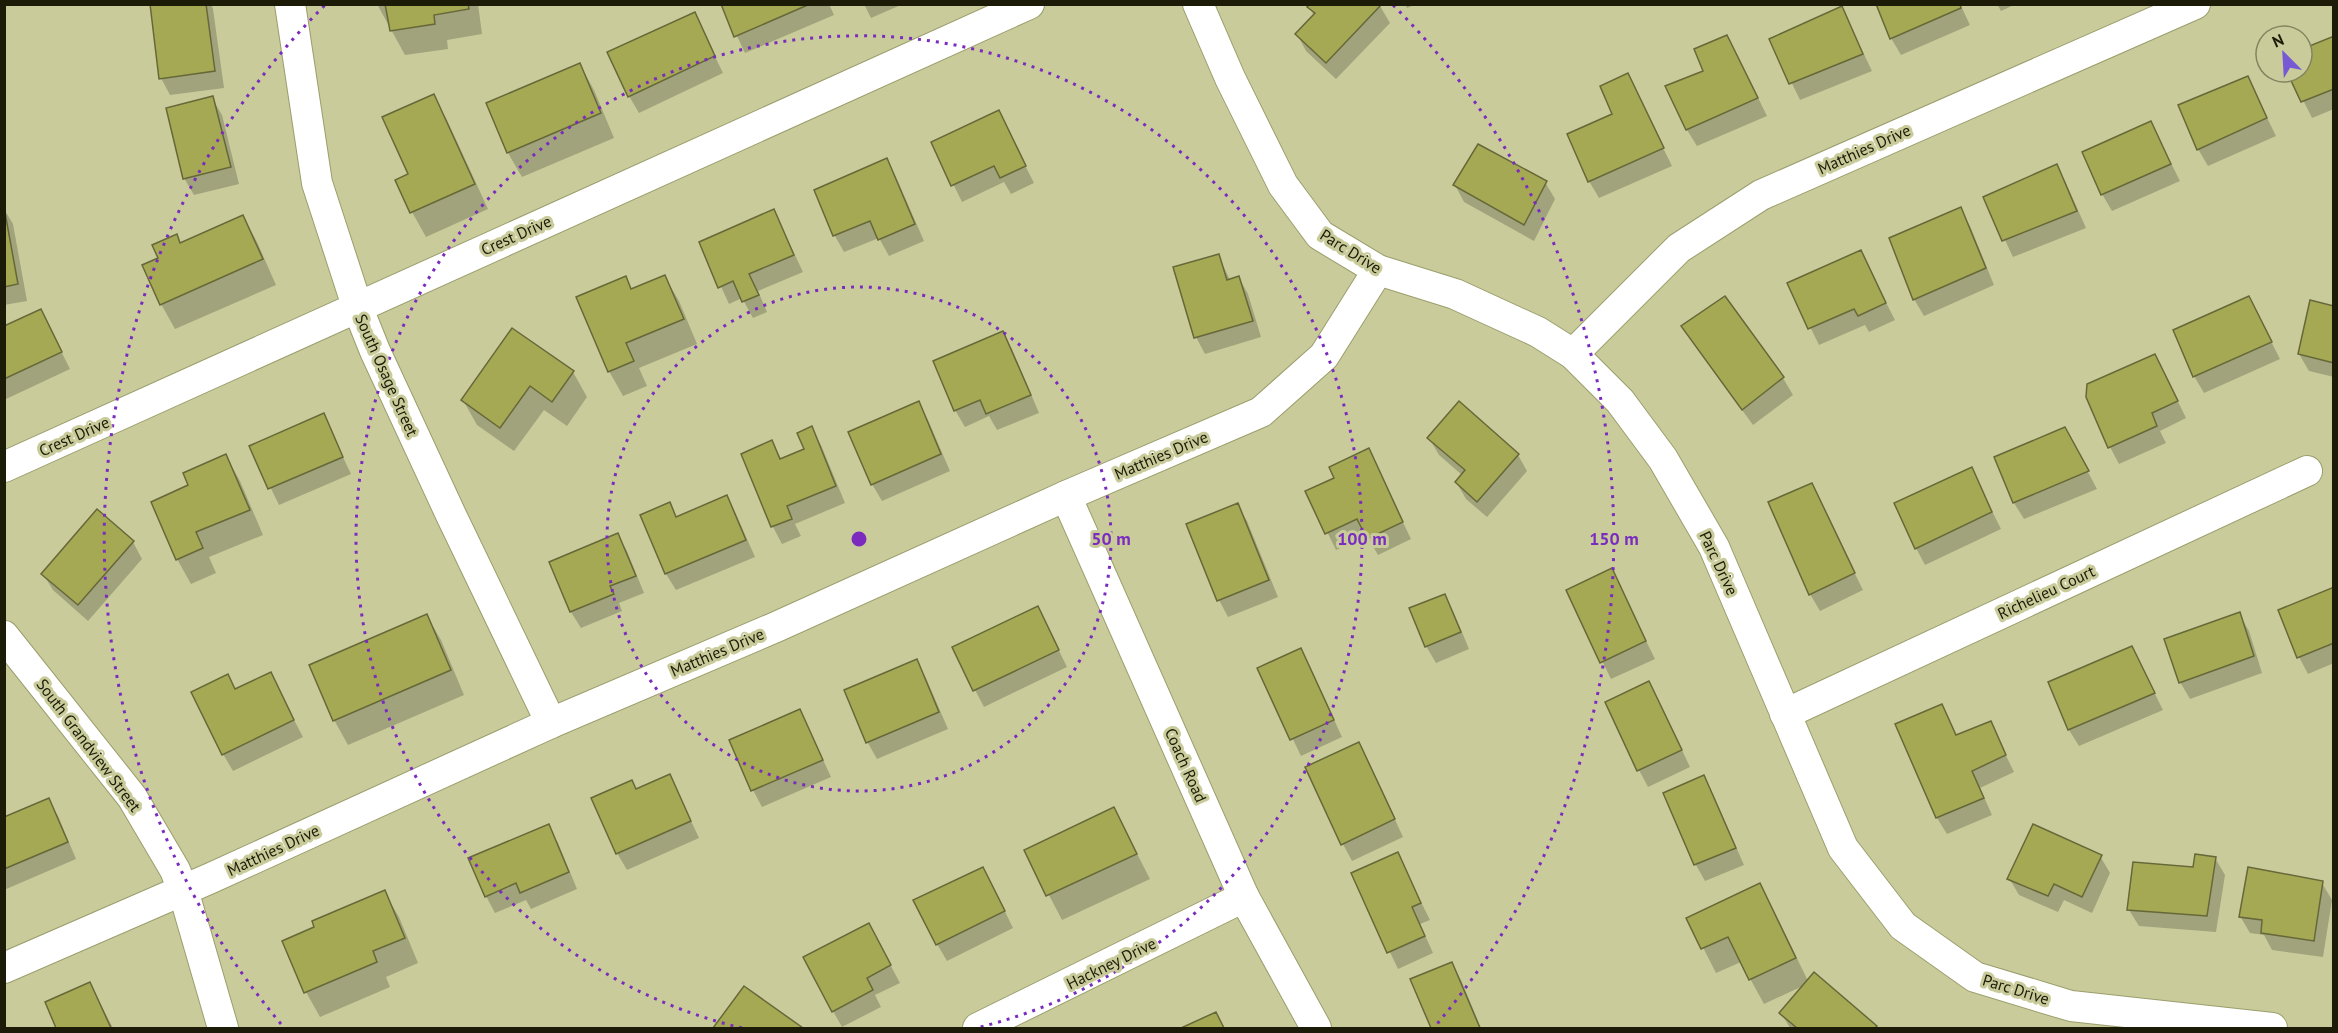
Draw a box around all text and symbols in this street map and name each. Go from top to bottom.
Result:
north arrow [2254,24,2314,84]
text: N [2269,29,2287,52]
street label: Matthies Drive [1814,120,1914,178]
street label: Crest Drive [478,211,554,259]
street label: Parc Drive [1317,224,1385,278]
street label: South Osage Street [351,311,423,440]
street label: Crest Drive [36,412,112,460]
street label: Matthies Drive [1111,426,1211,484]
text: 50 m [1091,527,1131,550]
text: 100 m [1337,527,1387,550]
text: 150 m [1589,527,1639,550]
street label: Parc Drive [1695,528,1743,598]
centre of rings [849,529,869,549]
street label: Richelieu Court [1994,561,2098,623]
street label: Matthies Drive [667,623,767,681]
street label: South Grandview Street [33,675,146,816]
street label: Coach Road [1161,725,1211,805]
street label: Matthies Drive [224,820,322,880]
street label: Hackney Drive [1063,933,1159,993]
street label: Parc Drive [1980,969,2052,1009]

